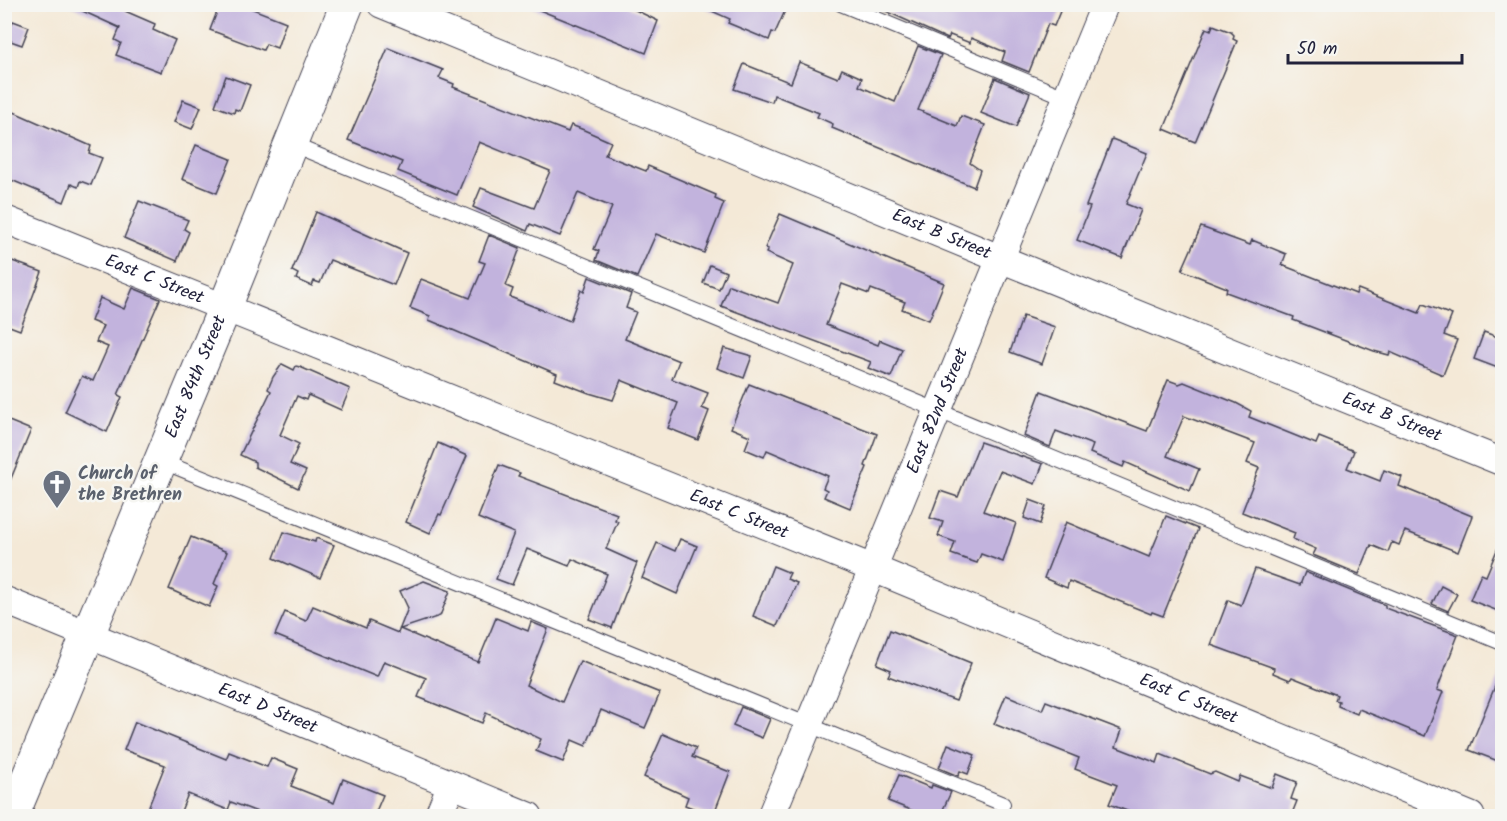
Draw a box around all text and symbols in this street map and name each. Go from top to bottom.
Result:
scale bar [1288,27,1462,65]
text: 50 m [1297,35,1337,64]
street label: East B Street [887,201,997,268]
street label: East C Street [100,246,209,313]
street label: East 84th Street [157,310,235,443]
street label: East 82nd Street [899,343,977,478]
street label: East B Street [1338,384,1447,451]
place label: Church of the Brethren [78,460,182,510]
church icon: Church of the Brethren [41,468,73,510]
street label: East C Street [685,482,794,548]
street label: East C Street [1135,666,1243,733]
street label: East D Street [213,675,323,742]

